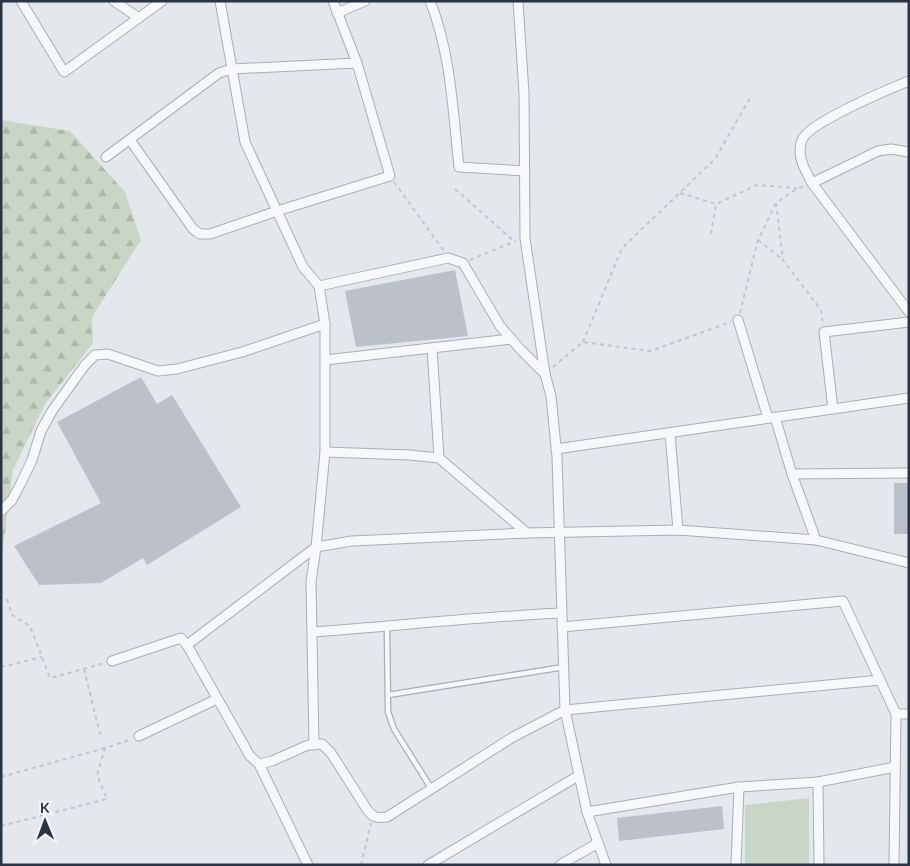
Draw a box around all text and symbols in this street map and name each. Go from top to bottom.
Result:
north arrow [20,796,70,846]
text: K [40,799,50,816]

